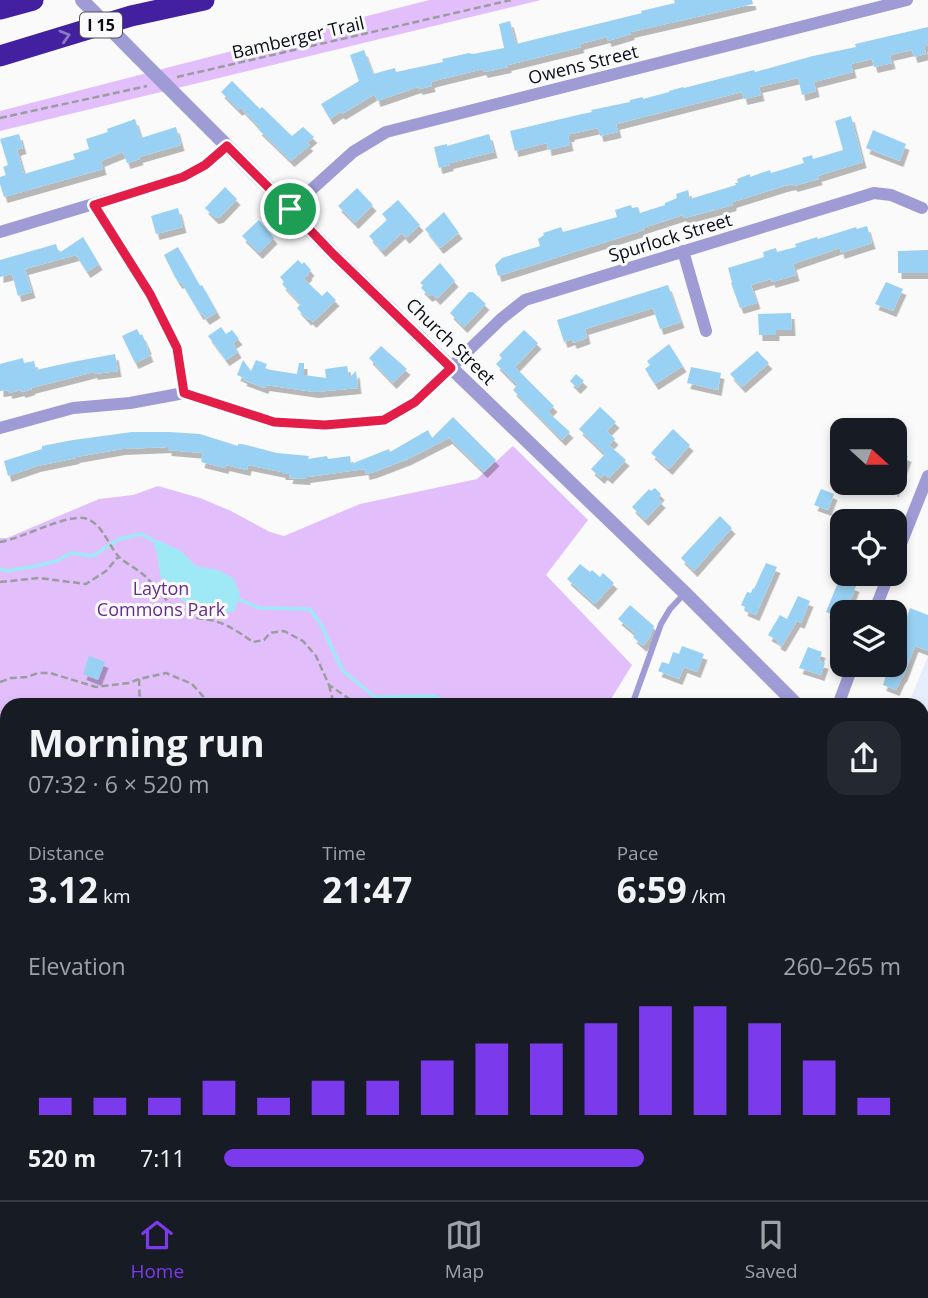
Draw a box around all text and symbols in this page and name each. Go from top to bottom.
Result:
street label: Bamberger Trail [230,10,366,64]
road number: I 15 [80,13,122,38]
one-way arrow [59,30,71,45]
street label: Owens Street [525,39,641,89]
pin [260,179,320,239]
icon: arrive [271,190,309,228]
street label: Spurlock Street [605,207,735,267]
street label: Church Street [401,292,501,390]
north arrow [830,418,906,495]
map controls [830,418,907,677]
button: locate [830,509,907,586]
park label: Layton Commons Park [97,576,226,621]
button: layers [830,600,907,677]
text: Morning run [28,716,265,768]
button: share [827,721,901,795]
text: 07:32 · 6 × 520 m [28,768,210,800]
text: Distance [28,840,104,866]
text: Time [322,840,366,866]
text: Pace [617,840,658,866]
text: 3.12 [28,866,98,913]
text: 21:47 [322,866,412,913]
text: 6:59 [617,866,687,913]
text: km [98,883,131,909]
text: /km [687,883,726,909]
text: Elevation [28,950,126,982]
text: 260–265 m [783,950,901,982]
text: 520 m [28,1142,96,1174]
text: 7:11 [140,1142,186,1174]
tab: Home [130,1216,184,1284]
tab: Map [445,1216,484,1284]
tab: Saved [745,1216,798,1284]

